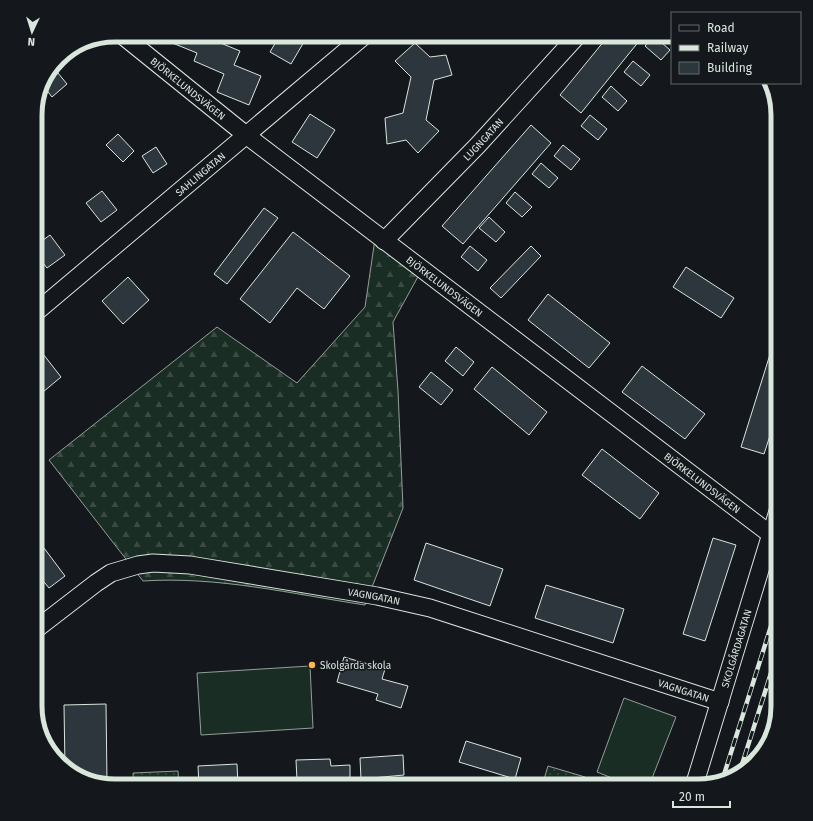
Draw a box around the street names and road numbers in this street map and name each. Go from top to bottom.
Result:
street label: BJÖRKELUNDSVÄGEN [148,55,227,123]
street label: LUGNGATAN [461,116,506,163]
street label: SAHLINGATAN [173,150,228,199]
street label: BJÖRKELUNDSVÄGEN [404,254,485,320]
street label: BJÖRKELUNDSVÄGEN [661,450,742,516]
street label: VAGNGATAN [347,586,401,608]
street label: SKOLGÅRDAGATAN [719,608,755,689]
street label: VAGNGATAN [656,677,710,705]

